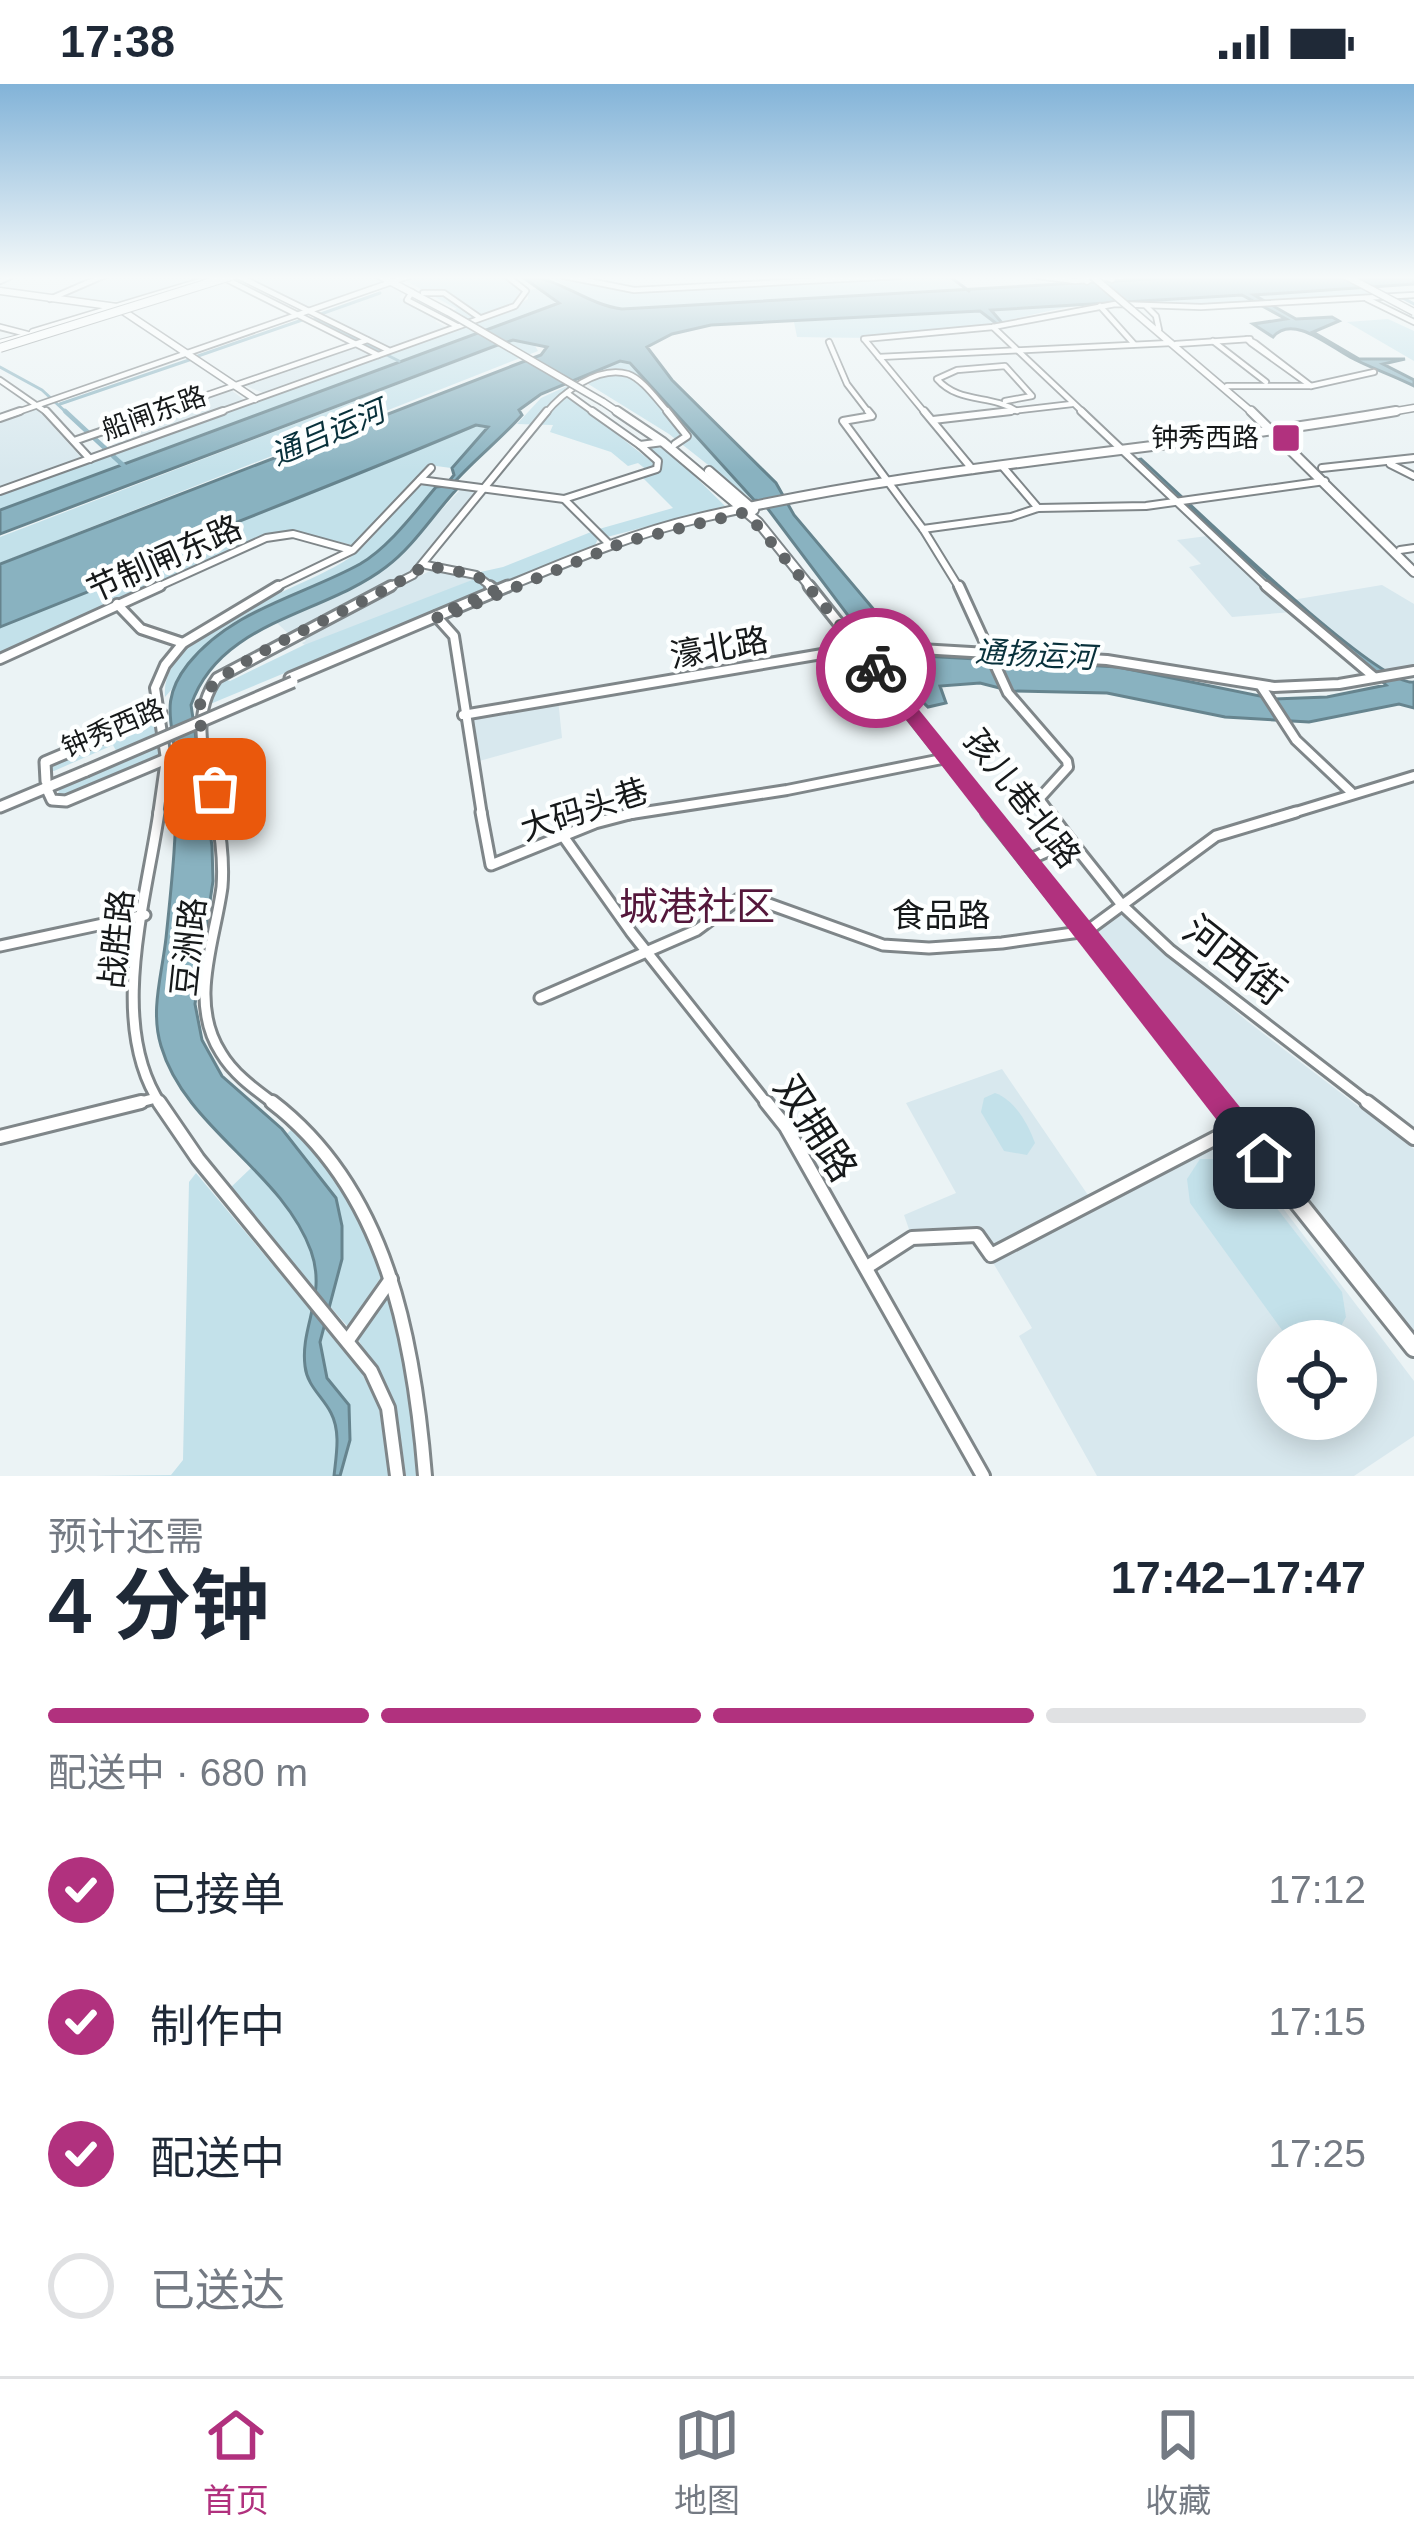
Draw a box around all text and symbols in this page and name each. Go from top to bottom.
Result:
text: 17:38 [60,16,175,67]
street label: 船闸东路 [98,380,210,446]
water label: 通吕运河 [266,392,394,471]
marker: 钟秀西路 [1270,422,1302,454]
place label: 钟秀西路 [1151,423,1259,453]
street label: 节制闸东路 [81,508,247,609]
courier [816,608,936,728]
street label: 濠北路 [667,621,771,674]
icon: bike [843,635,909,701]
water label: 通扬运河 [974,635,1101,674]
street label: 钟秀西路 [57,693,169,763]
street label: 孩儿巷北路 [957,722,1088,875]
pin [164,738,266,840]
icon: bag [182,756,248,822]
street label: 大码头巷 [516,771,653,847]
district label: 城港社区 [619,885,775,928]
street label: 战胜路 [93,888,140,990]
street label: 豆洲路 [165,896,212,998]
street label: 食品路 [892,897,991,934]
street label: 河西街 [1175,907,1294,1013]
street label: 双拥路 [766,1067,865,1189]
pin [1213,1107,1315,1209]
icon: home [1231,1125,1297,1191]
map controls [1257,1320,1377,1440]
button: locate [1257,1320,1377,1440]
text: 预计还需 [48,1515,204,1558]
text: 17:42–17:47 [1111,1552,1366,1603]
text: 4 分钟 [48,1562,269,1650]
text: 配送中 · 680 m [48,1751,308,1794]
icon: check [48,1857,114,1923]
text: 17:12 [1268,1868,1366,1911]
text: 已接单 [150,1869,285,1920]
icon: check [48,1989,114,2055]
text: 17:15 [1268,2000,1366,2043]
text: 制作中 [150,2001,285,2052]
icon: check [48,2121,114,2187]
text: 17:25 [1268,2132,1366,2175]
text: 配送中 [150,2133,285,2184]
text: 已送达 [150,2265,285,2316]
tab: 首页 [203,2402,269,2522]
tab: 地图 [674,2402,740,2522]
tab: 收藏 [1145,2402,1211,2522]

